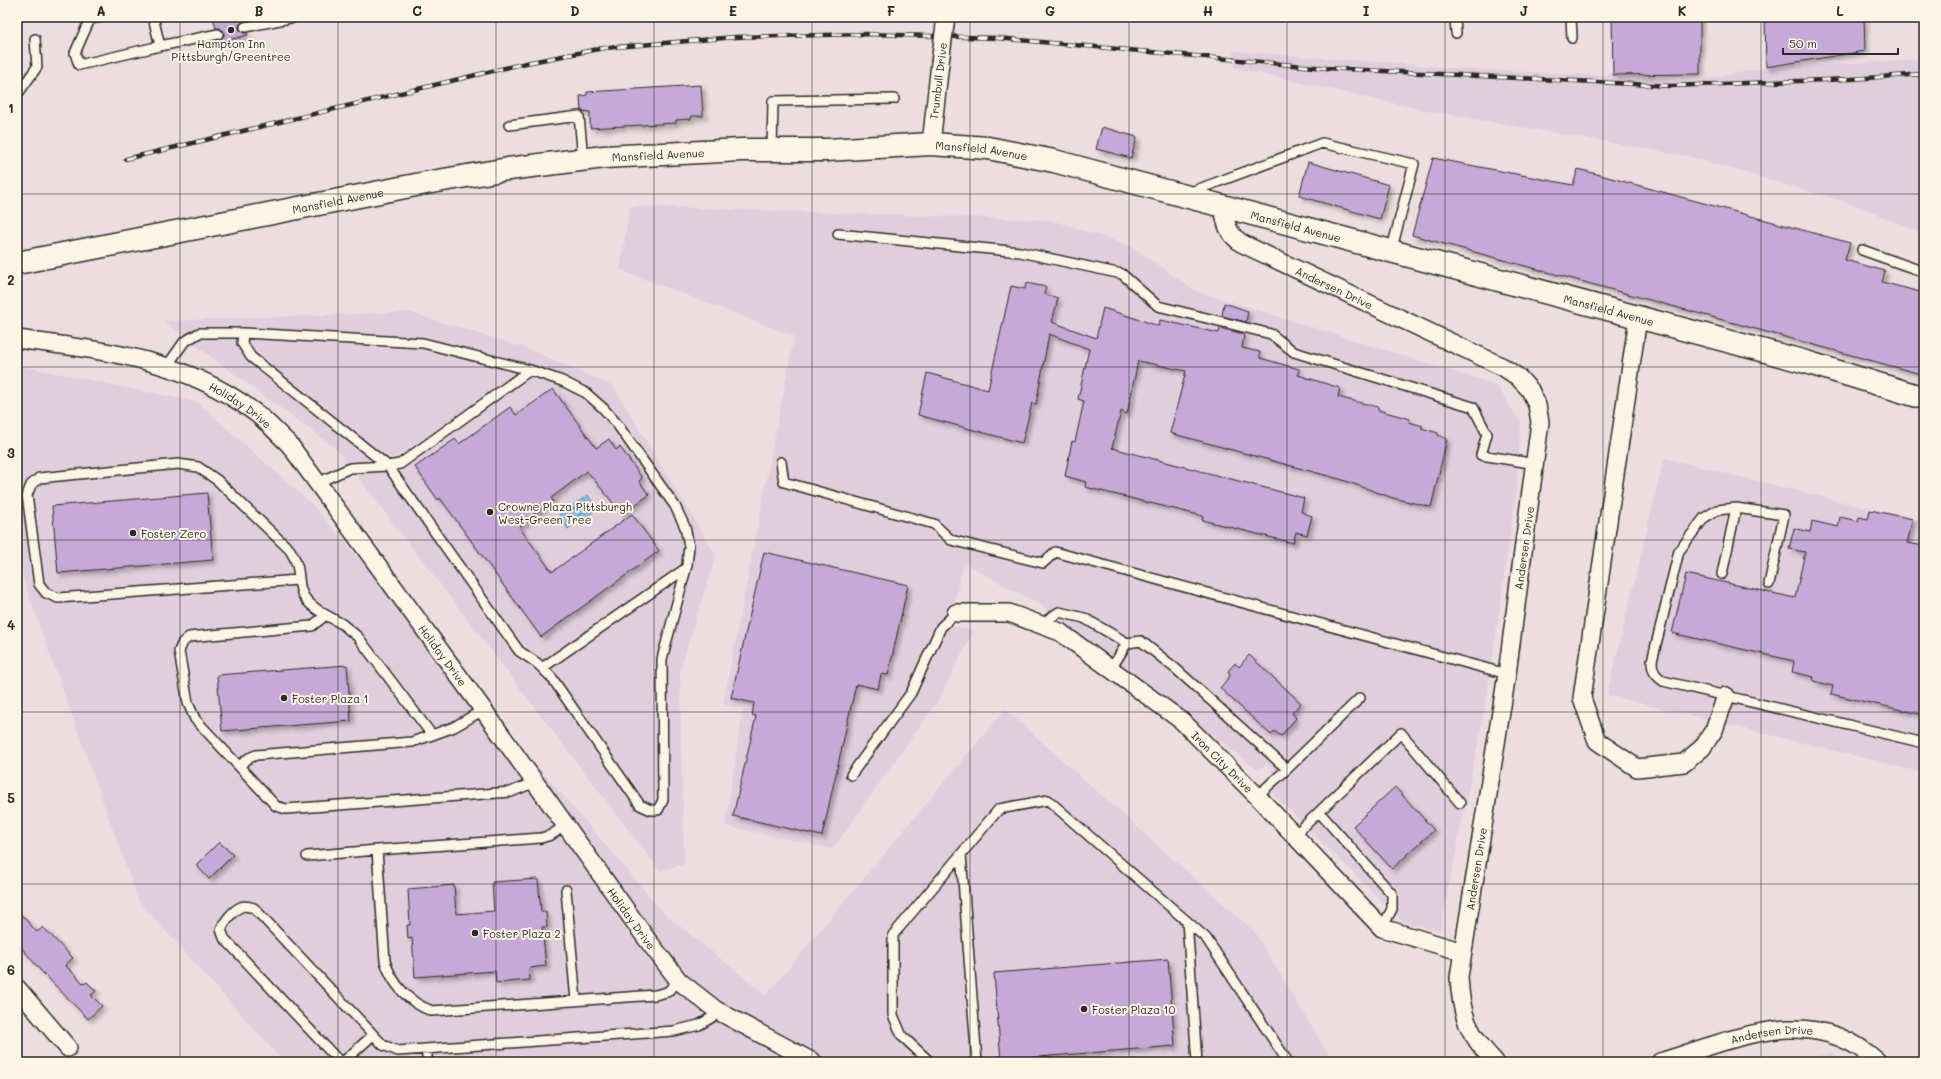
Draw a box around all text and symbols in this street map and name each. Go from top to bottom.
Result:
text: A [96,2,106,19]
text: B [255,2,264,19]
text: C [412,2,422,19]
text: D [570,2,580,19]
text: E [729,2,737,19]
text: F [887,2,895,19]
text: G [1045,2,1055,19]
text: H [1203,2,1213,19]
text: I [1363,2,1370,19]
text: J [1520,2,1528,19]
text: K [1678,2,1687,19]
text: L [1836,2,1844,19]
marker: Hampton Inn Pittsburgh/Greentree [226,25,236,35]
scale bar [1783,30,1898,56]
text: 50 m [1789,35,1817,51]
place label: Hampton Inn Pittsburgh/Greentree [171,36,291,64]
street label: Trumbull Drive [926,41,950,120]
text: 1 [8,99,14,116]
street label: Mansfield Avenue [935,137,1029,163]
street label: Mansfield Avenue [611,144,705,164]
street label: Mansfield Avenue [291,184,385,217]
street label: Mansfield Avenue [1249,206,1343,245]
street label: Andersen Drive [1293,262,1376,312]
text: 2 [7,271,15,288]
street label: Mansfield Avenue [1562,290,1656,329]
street label: Holiday Drive [207,378,275,431]
text: 3 [7,444,15,461]
place label: Crowne Plaza Pittsburgh West-Green Tree [498,499,632,527]
street label: Andersen Drive [1511,505,1537,591]
marker: Crowne Plaza Pittsburgh West-Green Tree [485,507,495,517]
place label: Foster Zero [141,526,206,541]
marker: Foster Zero [128,528,138,538]
text: 4 [7,616,15,633]
street label: Holiday Drive [416,621,471,689]
place label: Foster Plaza 1 [292,691,368,706]
marker: Foster Plaza 1 [279,693,289,703]
street label: Iron City Drive [1189,728,1257,796]
text: 5 [7,789,15,806]
street label: Andersen Drive [1462,826,1490,912]
street label: Holiday Drive [605,884,659,952]
place label: Foster Plaza 2 [483,926,561,941]
marker: Foster Plaza 2 [470,928,480,938]
text: 6 [7,961,15,978]
place label: Foster Plaza 10 [1092,1002,1175,1017]
marker: Foster Plaza 10 [1079,1004,1089,1014]
street label: Andersen Drive [1729,1021,1814,1047]

